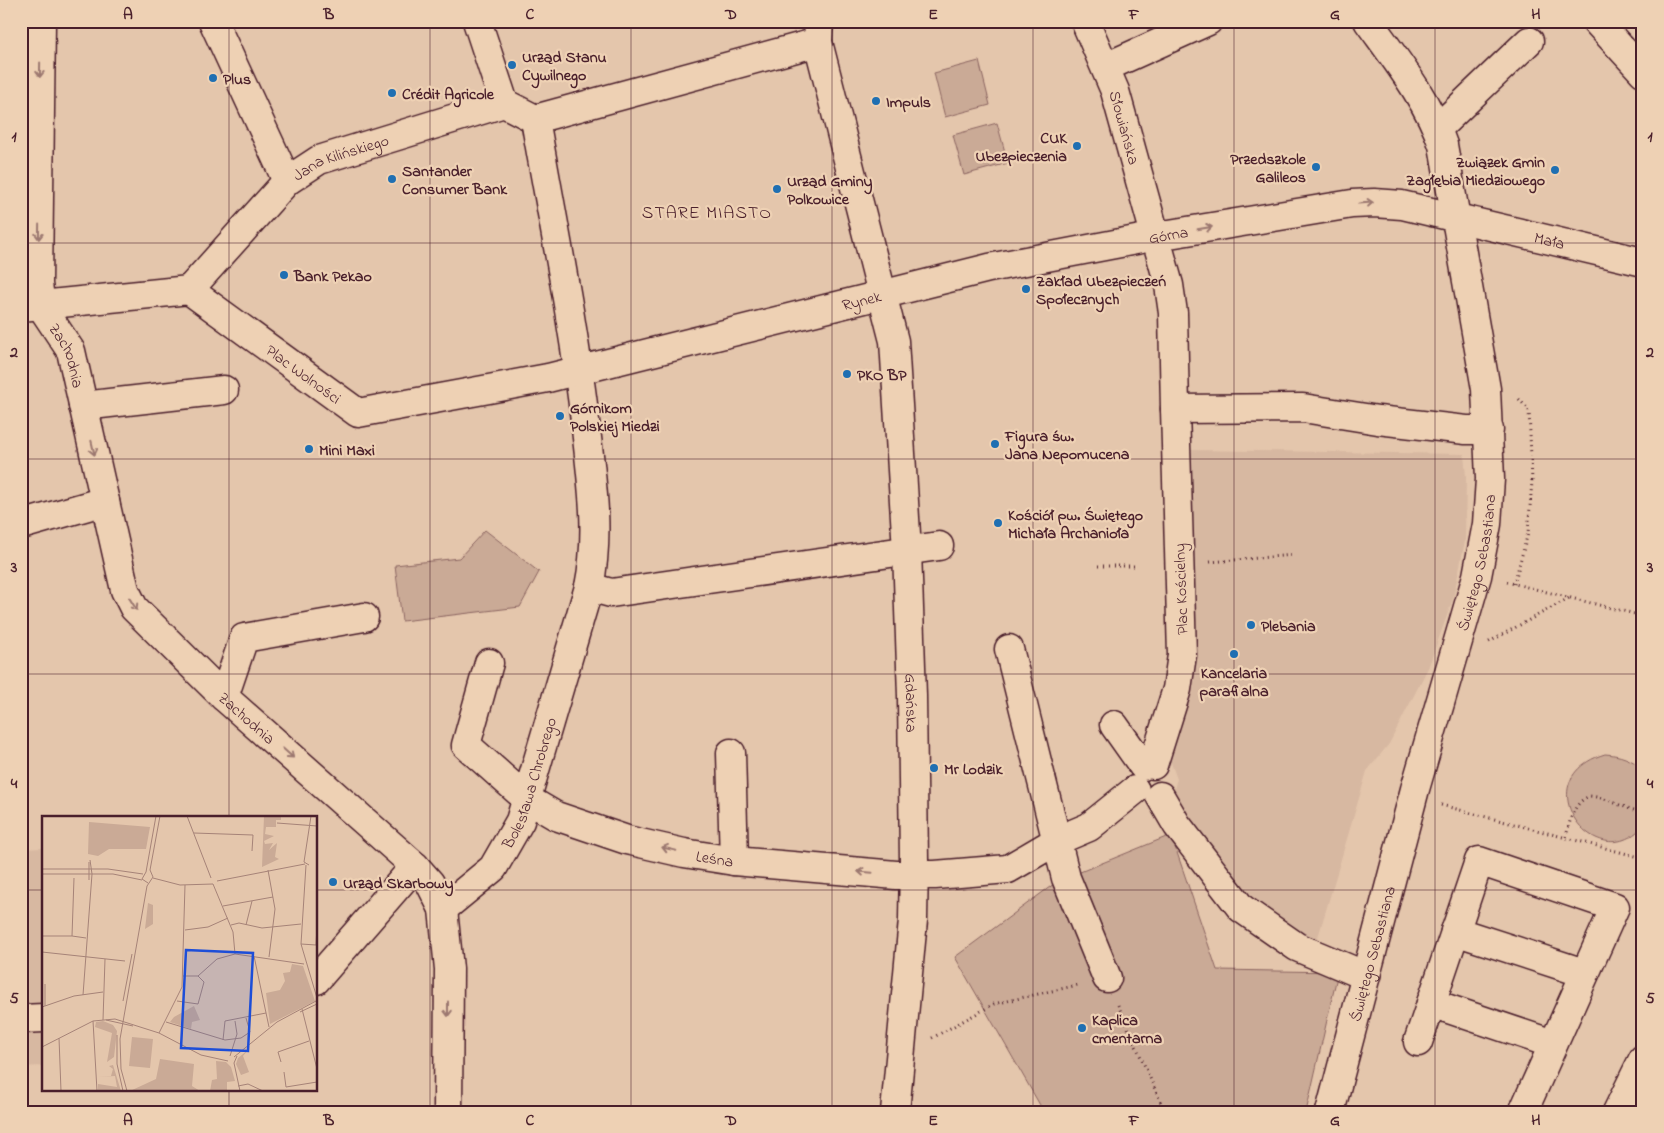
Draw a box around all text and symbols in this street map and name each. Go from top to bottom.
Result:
text: A [123,3,133,27]
text: B [323,3,335,27]
text: C [526,3,535,27]
text: D [724,3,737,27]
text: E [928,3,938,27]
text: F [1128,3,1140,27]
text: G [1330,3,1340,27]
text: H [1531,3,1541,27]
place label: Urząd Stanu Cywilnego [522,46,607,89]
marker: Urząd Stanu Cywilnego [506,59,518,71]
one-way arrow [35,62,45,78]
place label: Plus [223,68,251,92]
marker: Plus [207,72,219,84]
place label: Crédit Agricole [402,83,495,108]
marker: Crédit Agricole [386,87,398,99]
street label: Słowiańska [1101,88,1145,168]
place label: Impuls [886,91,931,115]
marker: Impuls [870,95,882,107]
text: 1 [11,125,17,149]
text: 1 [1647,125,1653,149]
place label: CUK Ubezpieczenia [975,127,1068,169]
street label: Jana Kilińskiego [289,129,392,188]
marker: CUK Ubezpieczenia [1071,140,1083,152]
place label: Przedszkole Galileos [1230,148,1307,190]
place label: Związek Gmin Zagłębia Miedziowego [1406,151,1545,194]
place label: Santander Consumer Bank [402,160,508,202]
marker: Przedszkole Galileos [1310,161,1322,173]
marker: Związek Gmin Zagłębia Miedziowego [1549,164,1561,176]
place label: Urząd Gminy Polkowice [787,170,873,212]
marker: Santander Consumer Bank [386,173,398,185]
marker: Urząd Gminy Polkowice [771,183,783,195]
one-way arrow [1357,199,1373,208]
district label: STARE MIASTO [642,201,772,227]
street label: Górna [1147,221,1190,251]
one-way arrow [1197,223,1213,233]
one-way arrow [34,224,43,240]
street label: Mała [1531,227,1567,257]
place label: Bank Pekao [293,265,372,289]
marker: Bank Pekao [278,269,290,281]
place label: Zakład Ubezpieczeń Społecznych [1036,270,1166,313]
marker: Zakład Ubezpieczeń Społecznych [1020,283,1032,295]
street label: Rynek [840,285,885,318]
street label: Zachodnia [42,319,89,390]
street label: Plac Wolności [260,340,346,411]
text: 2 [9,341,18,365]
text: 2 [1645,341,1654,365]
place label: PKO BP [857,364,907,388]
marker: PKO BP [841,368,853,380]
place label: Górnikom Polskiej Miedzi [570,397,660,439]
marker: Górnikom Polskiej Miedzi [554,410,566,422]
place label: Figura św. Jana Nepomucena [1004,425,1130,467]
marker: Figura św. Jana Nepomucena [989,438,1001,450]
one-way arrow [89,439,98,455]
place label: Mini Maxi [319,439,375,463]
marker: Mini Maxi [303,443,315,455]
street label: Świętego Sebastiana [1452,494,1503,634]
place label: Kościół pw. Świętego Michała Archanioła [1008,504,1143,546]
marker: Kościół pw. Świętego Michała Archanioła [992,517,1004,529]
street label: Plac Kościelny [1168,543,1196,635]
text: 3 [10,556,18,580]
text: 3 [1646,556,1654,580]
one-way arrow [129,597,139,611]
place label: Plebania [1261,615,1316,639]
marker: Plebania [1245,619,1257,631]
marker: Kancelaria parafialna [1228,648,1240,660]
place label: Kancelaria parafialna [1199,662,1269,704]
street label: Gdańska [897,673,922,733]
street label: Zachodnia [212,687,280,751]
street label: Bolesława Chrobrego [496,715,564,854]
one-way arrow [281,748,294,759]
place label: Mr Lodzik [944,758,1003,782]
marker: Mr Lodzik [928,762,940,774]
text: 4 [10,772,18,796]
text: 4 [1646,772,1654,796]
inset map [42,816,318,1090]
one-way arrow [661,844,677,853]
street label: Leśna [694,845,735,875]
one-way arrow [857,867,873,877]
place label: Urząd Skarbowy [343,872,454,897]
marker: Urząd Skarbowy [327,876,339,888]
street label: Świętego Sebastiana [1344,884,1403,1024]
text: 5 [9,987,19,1011]
text: 5 [1645,987,1655,1011]
one-way arrow [443,1000,453,1016]
place label: Kaplica cmentarna [1092,1009,1162,1051]
marker: Kaplica cmentarna [1076,1022,1088,1034]
text: A [123,1109,133,1133]
text: B [323,1109,335,1133]
text: C [526,1109,535,1133]
text: D [724,1109,737,1133]
text: E [928,1109,938,1133]
text: F [1128,1109,1140,1133]
text: G [1330,1109,1340,1133]
text: H [1531,1109,1541,1133]

